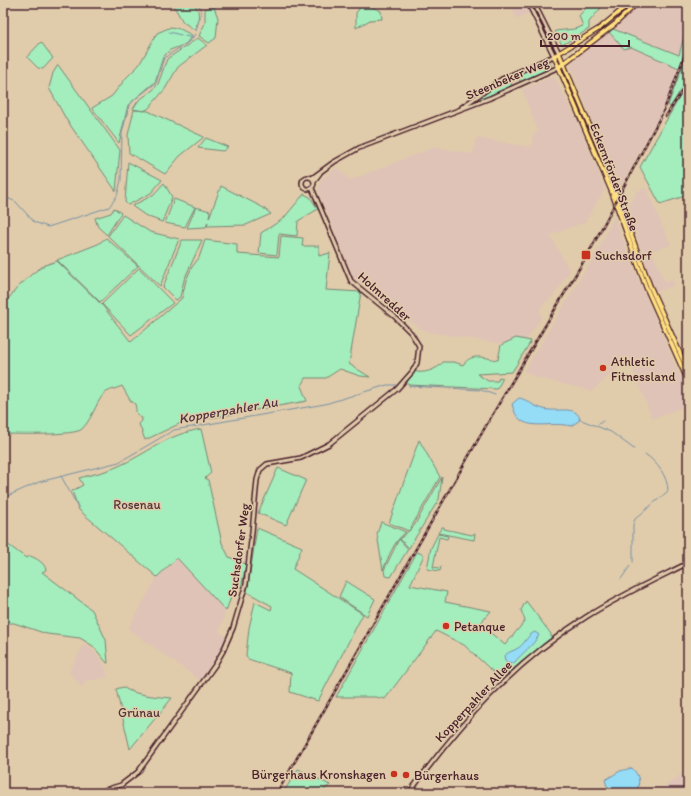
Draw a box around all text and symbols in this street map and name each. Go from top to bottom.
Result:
scale bar [541,22,629,48]
text: 200 m [547,29,581,43]
street label: Steenbeker Weg [463,54,551,103]
street label: Eckernförder Straße [587,121,642,233]
place label: Suchsdorf [595,248,652,263]
marker: Suchsdorf [580,249,592,261]
street label: Holmredder [355,268,415,325]
place label: Athletic Fitnessland [611,354,676,384]
marker: Athletic Fitnessland [598,363,608,373]
water label: Kopperpahler Au [177,393,279,428]
park label: Rosenau [113,497,161,512]
street label: Suchsdorfer Weg [224,502,253,598]
place label: Petanque [454,619,506,634]
marker: Petanque [441,621,451,631]
street label: Kopperpahler Allee [432,658,515,745]
park label: Grünau [118,705,160,720]
place label: Bürgerhaus Kronshagen [252,767,386,782]
place label: Bürgerhaus [414,768,479,783]
marker: Bürgerhaus Kronshagen [389,769,399,779]
marker: Bürgerhaus [401,770,411,780]

